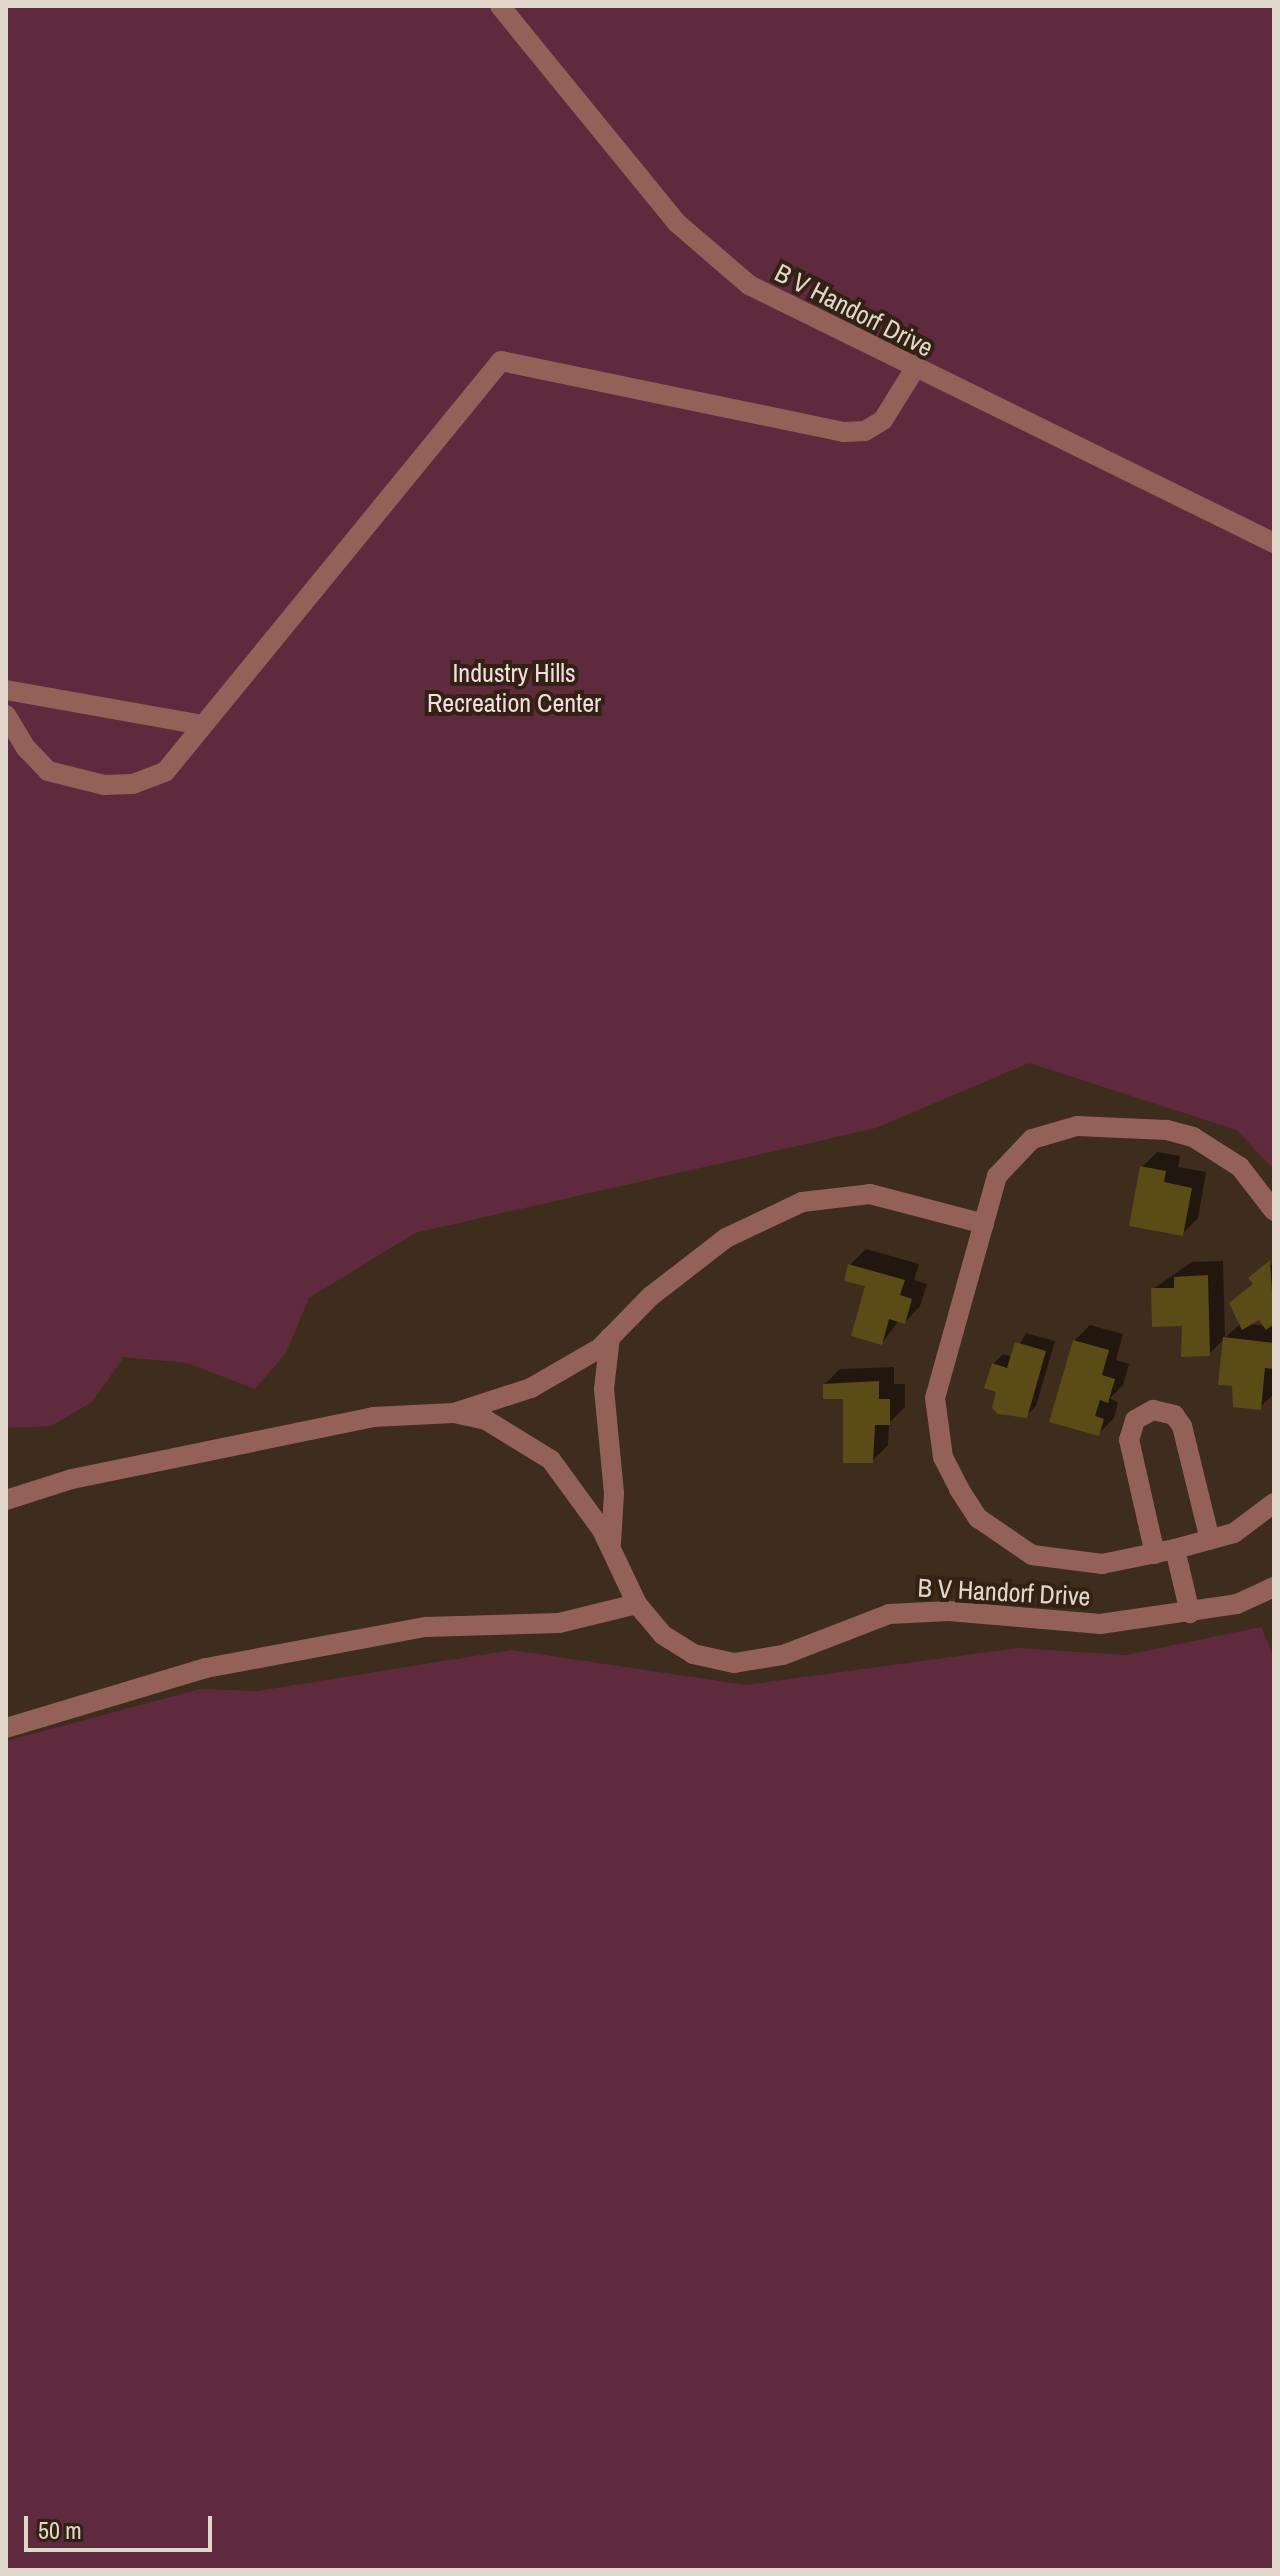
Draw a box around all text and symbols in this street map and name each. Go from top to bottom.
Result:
street label: B V Handorf Drive [770,257,938,363]
park label: Industry Hills Recreation Center [427,657,601,718]
street label: B V Handorf Drive [917,1572,1091,1612]
scale bar [28,2500,216,2550]
text: 50 m [38,2514,82,2546]

